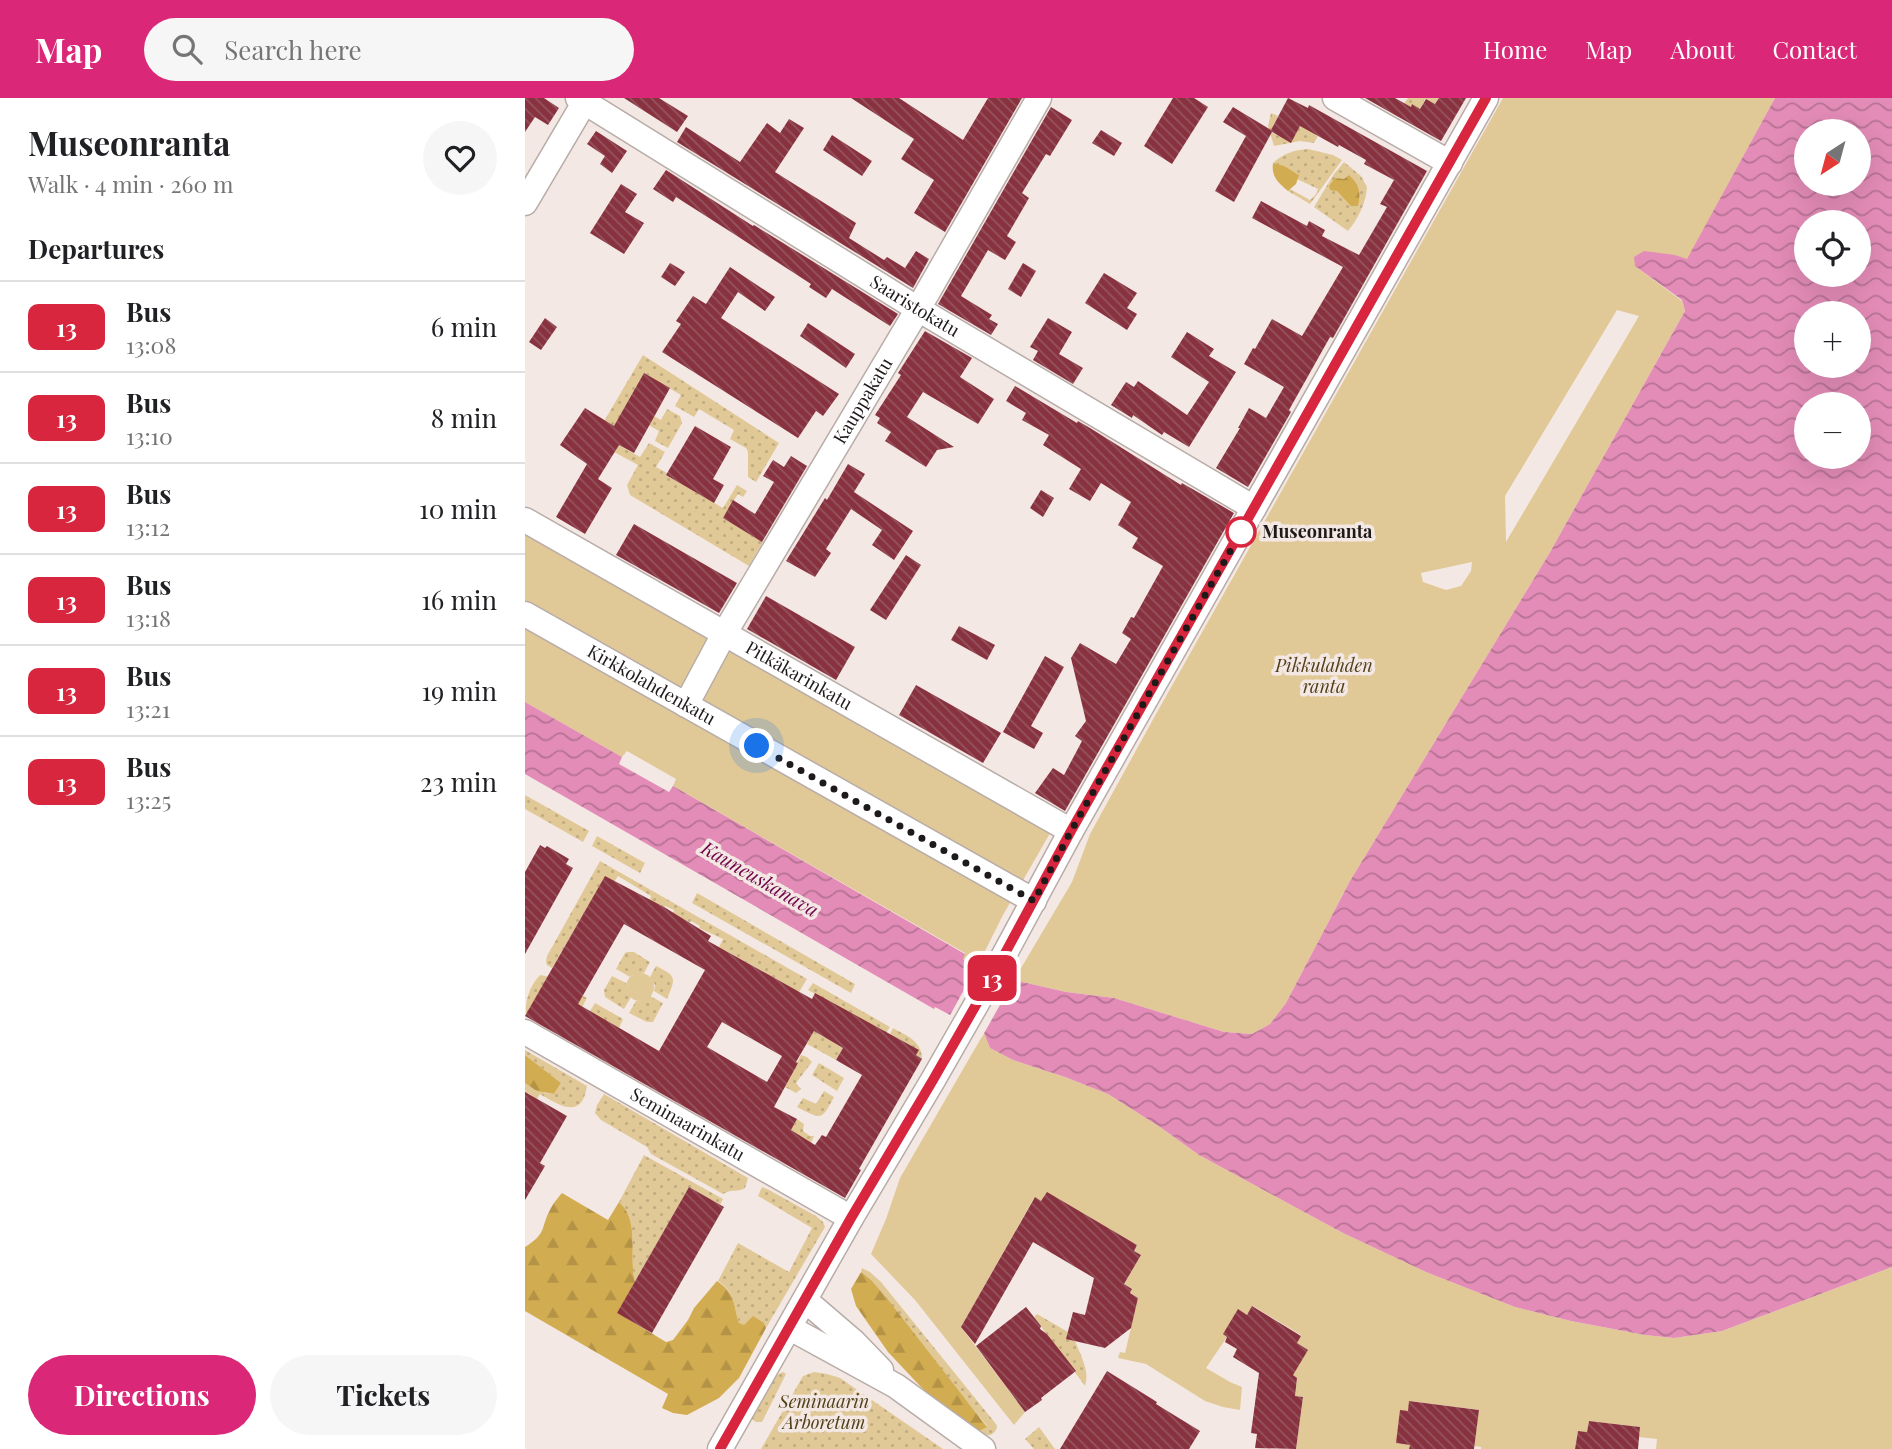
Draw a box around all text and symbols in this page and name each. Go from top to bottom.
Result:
search box [144,18,634,81]
text: Map [35,27,102,71]
icon: search [168,30,206,68]
text: Search here [224,32,362,67]
text: Home [1483,33,1547,65]
text: Map [1585,33,1632,65]
text: About [1670,33,1734,65]
text: Contact [1772,33,1857,65]
north arrow [1794,119,1871,196]
map controls [1794,119,1871,469]
text: Museonranta [28,120,230,164]
button: heart [423,121,497,195]
text: Walk · 4 min · 260 m [28,168,233,199]
button: locate [1794,210,1871,287]
text: Departures [28,231,164,266]
street label: Saaristokatu [866,269,965,342]
text: Bus [126,294,171,329]
button: + [1794,301,1871,378]
text: 6 min [431,309,497,344]
text: 13 [56,311,77,343]
text: 13:08 [126,329,176,360]
street label: Kauppakatu [827,352,898,448]
text: Bus [126,385,171,420]
button: − [1794,392,1871,469]
text: 8 min [431,400,497,435]
text: 13 [56,402,77,434]
text: 13:10 [126,420,173,451]
text: Bus [126,476,171,511]
text: 10 min [419,491,497,526]
text: 13 [56,493,77,525]
text: 13:12 [126,511,170,542]
marker: Museonranta [1226,517,1256,547]
place label: Museonranta [1262,519,1373,543]
text: Bus [126,567,171,602]
text: 16 min [421,582,497,617]
text: 13 [56,584,77,616]
text: 13:18 [126,602,171,633]
street label: Pitkäkarinkatu [741,635,857,715]
street label: Kirkkolahdenkatu [583,639,721,730]
park label: Pikkulahden ranta [1274,653,1373,698]
text: Bus [126,658,171,693]
text: 19 min [421,673,497,708]
text: 13 [56,675,77,707]
text: 13:21 [126,693,170,724]
your location [739,728,774,763]
text: Bus [126,749,171,784]
text: 23 min [420,764,497,799]
text: 13 [56,766,77,798]
text: 13:25 [126,784,171,815]
water label: Kauneuskanava [696,834,824,922]
line badge: 13 [960,955,1023,1001]
text: 13 [982,962,1002,994]
street label: Seminaarinkatu [626,1082,750,1166]
button: Directions [28,1355,256,1435]
button: Tickets [270,1355,497,1435]
park label: Seminaarin Arboretum [778,1389,869,1434]

